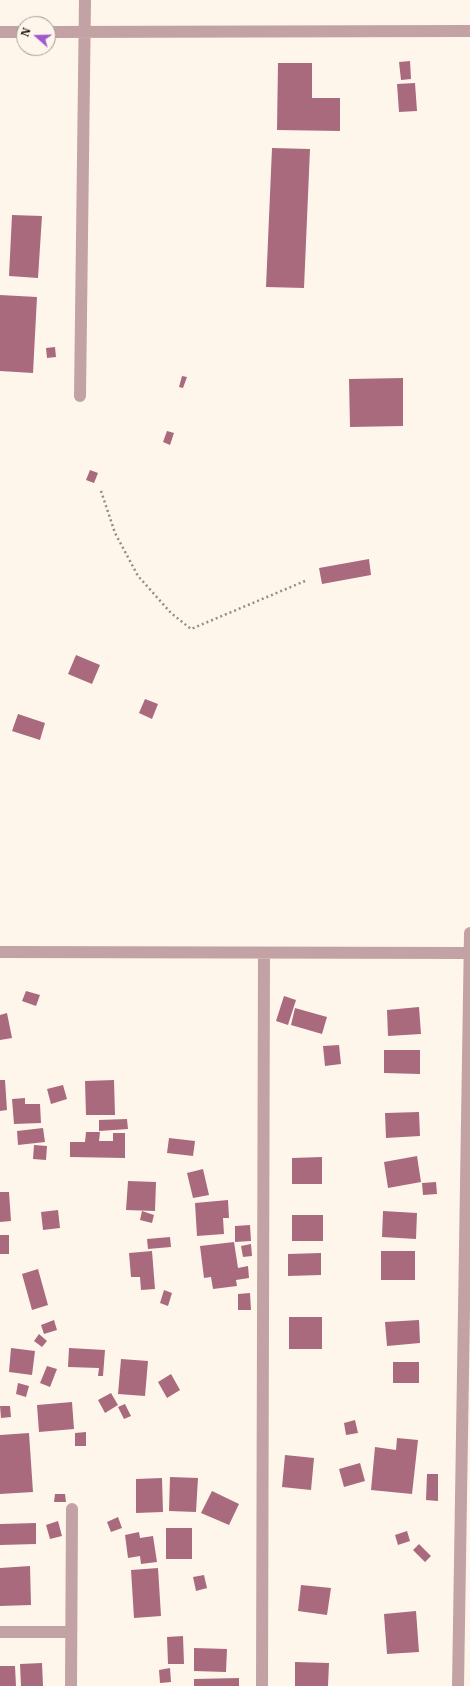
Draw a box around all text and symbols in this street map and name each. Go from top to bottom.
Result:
north arrow [16,16,56,56]
text: N [18,26,34,39]

